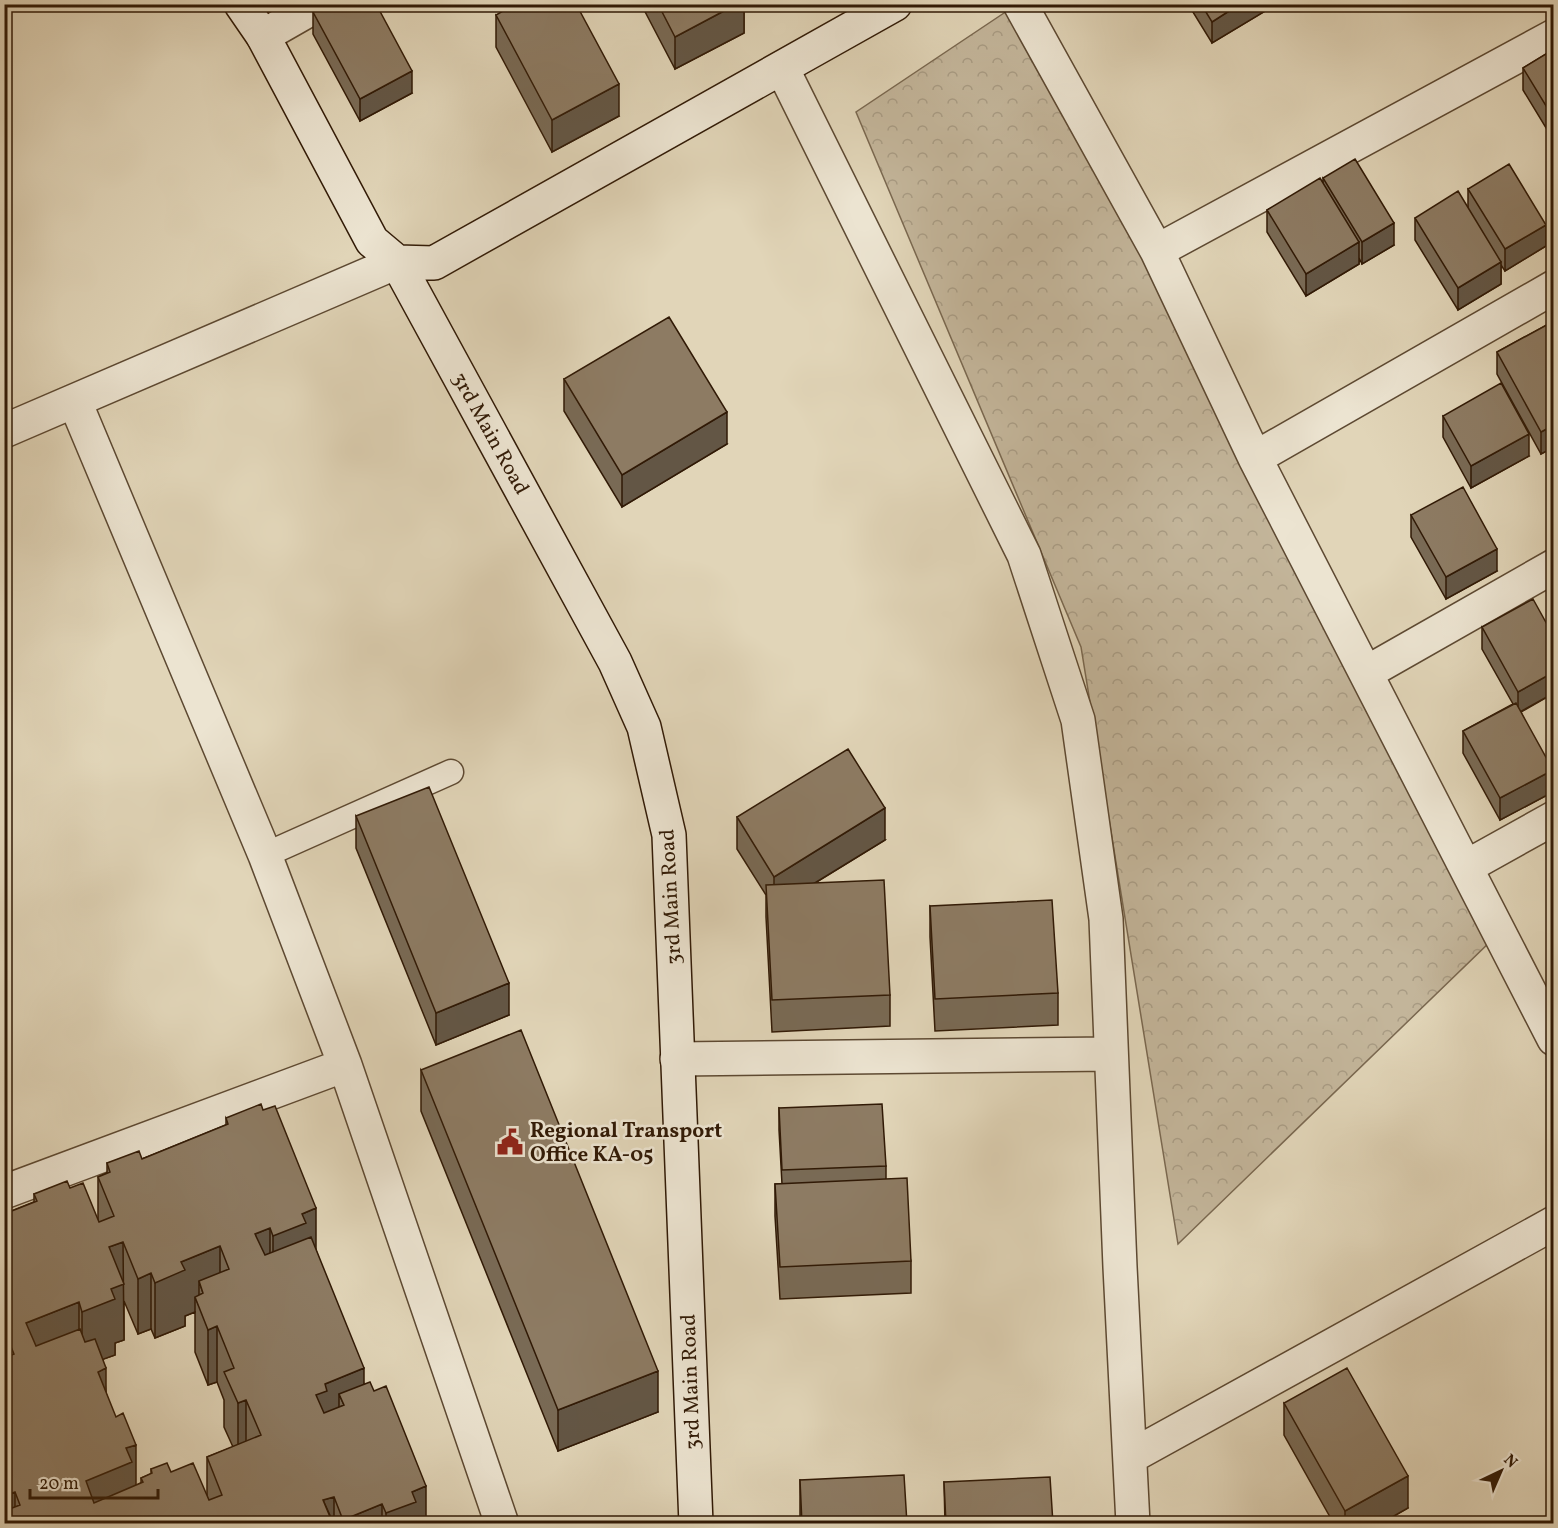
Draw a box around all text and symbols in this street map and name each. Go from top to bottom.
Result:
street label: 3rd Main Road [444,367,535,500]
street label: 3rd Main Road [653,828,690,966]
place label: Regional Transport Office KA-05 [530,1117,722,1170]
public building icon: Regional Transport Office KA-05 [495,1127,525,1157]
street label: 3rd Main Road [675,1313,708,1450]
north arrow [1471,1441,1531,1501]
text: N [1498,1450,1522,1474]
scale bar [30,1462,158,1500]
text: 20 m [39,1472,79,1497]

